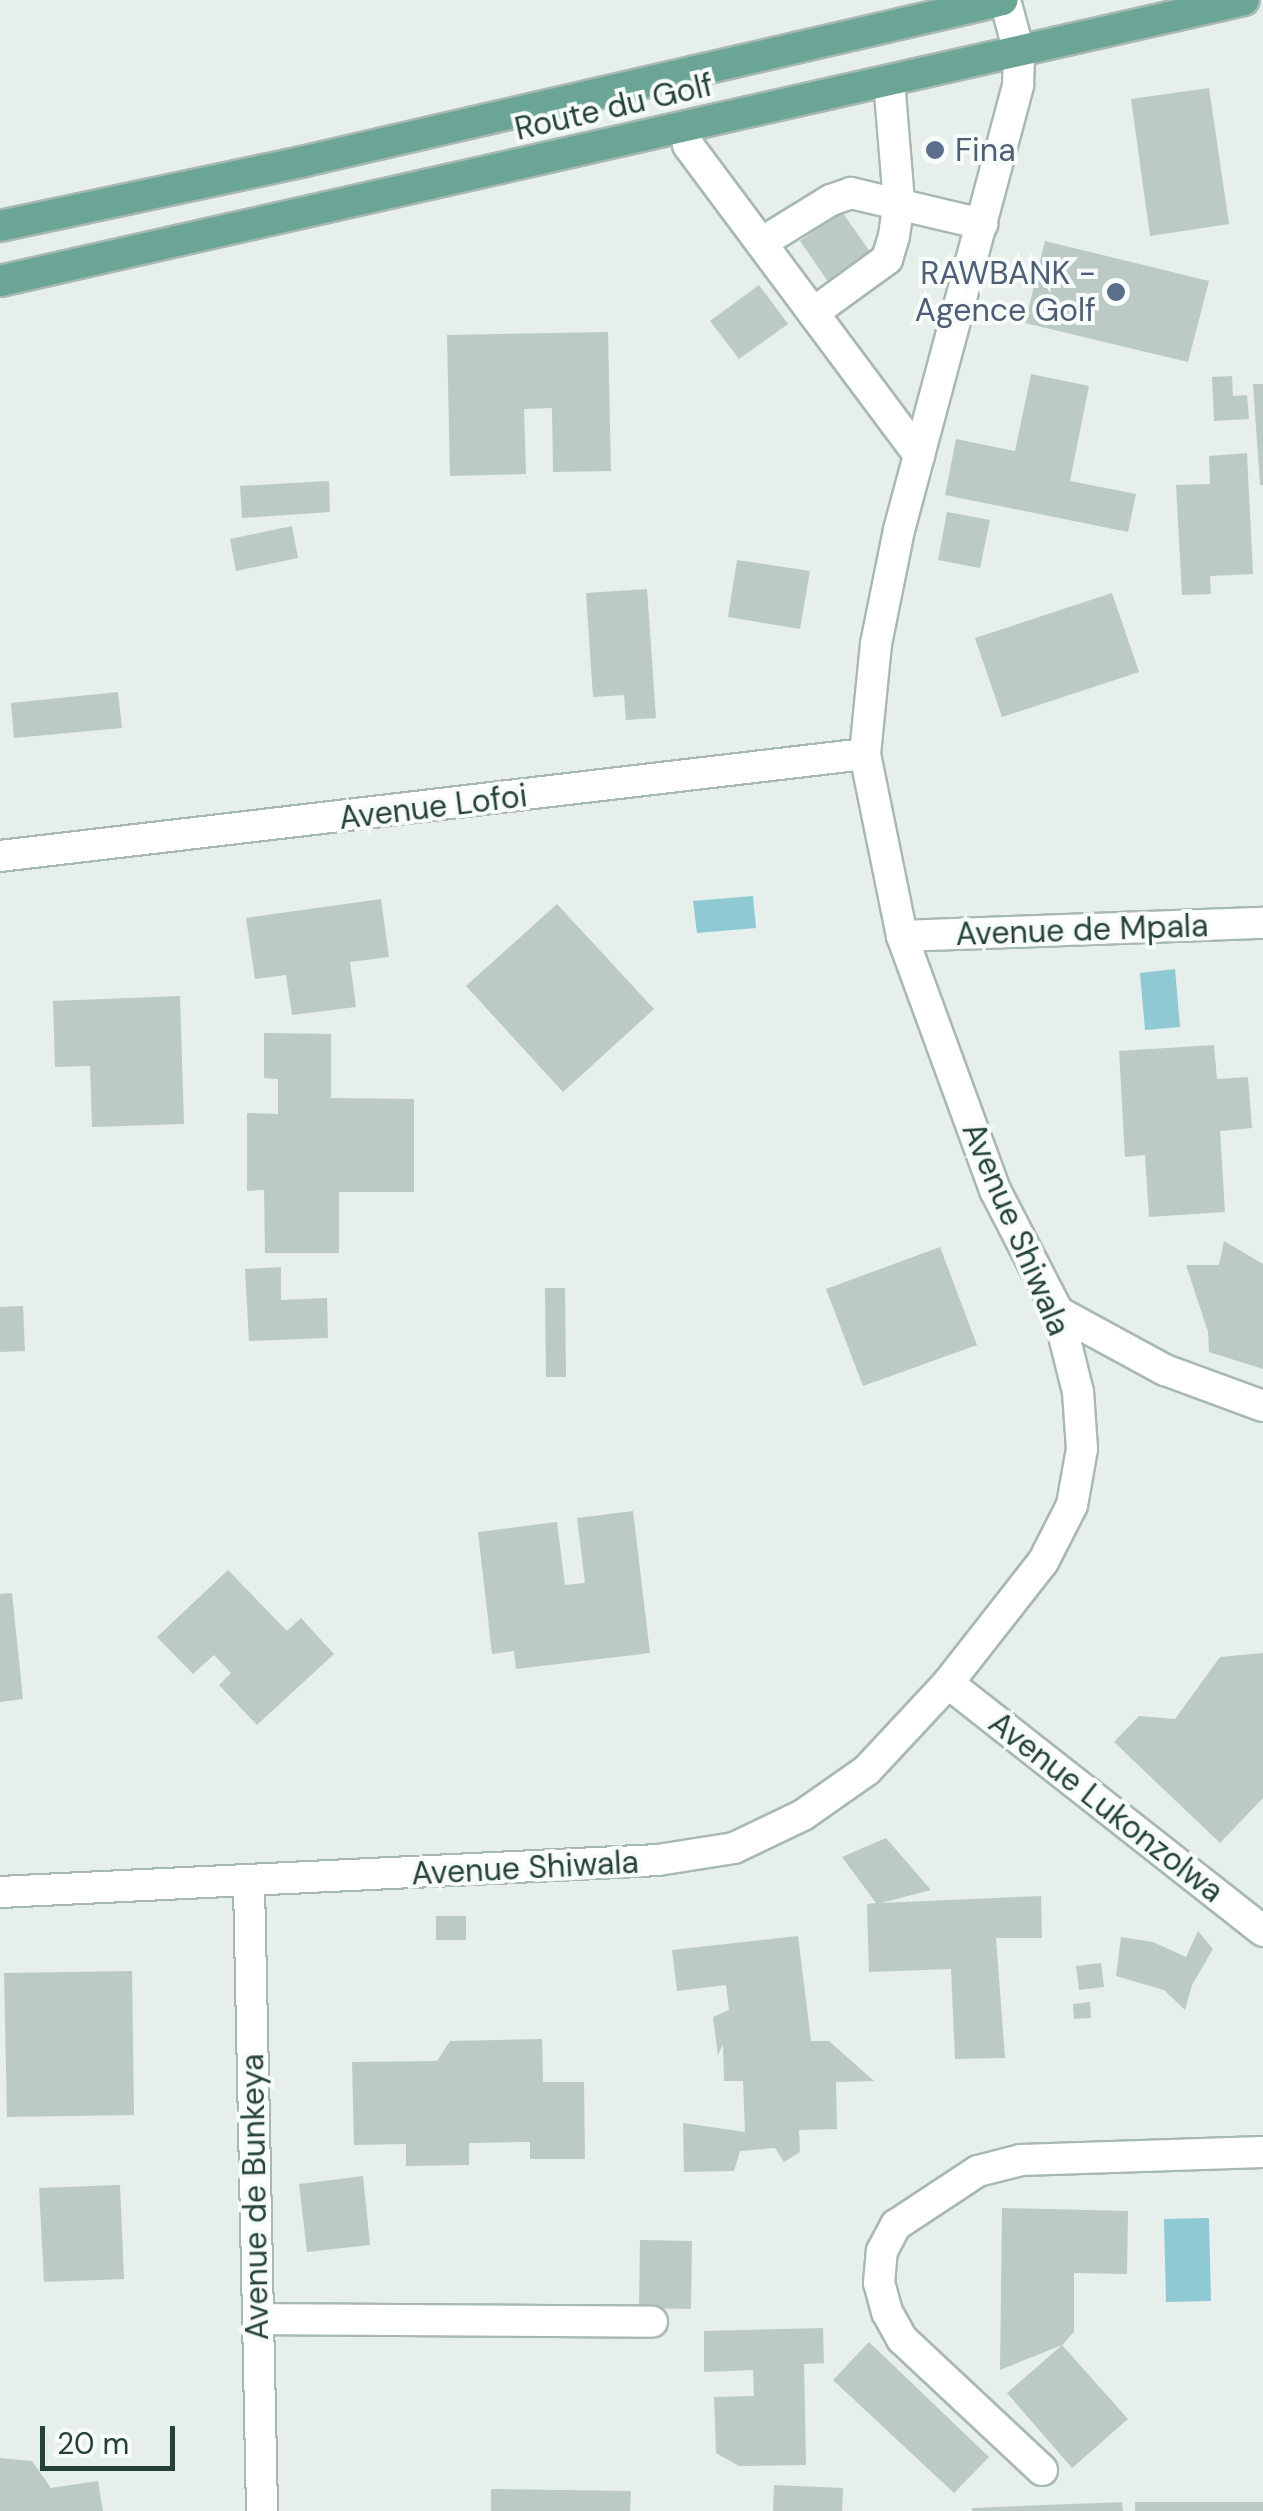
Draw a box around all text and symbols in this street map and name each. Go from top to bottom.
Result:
street label: Route du Golf [511,66,717,148]
place label: Fina [955,131,1016,169]
marker: Fina [924,139,946,161]
place label: RAWBANK - Agence Golf [915,255,1096,330]
marker: RAWBANK - Agence Golf [1105,281,1127,303]
street label: Avenue Lofoi [337,776,529,838]
street label: Avenue de Mpala [955,906,1209,954]
street label: Avenue Shiwala [954,1117,1078,1341]
street label: Avenue Lukonzolwa [981,1704,1231,1910]
street label: Avenue Shiwala [410,1843,640,1893]
street label: Avenue de Bunkeya [233,2053,277,2341]
scale bar [45,2406,180,2468]
text: 20 m [57,2424,129,2463]

